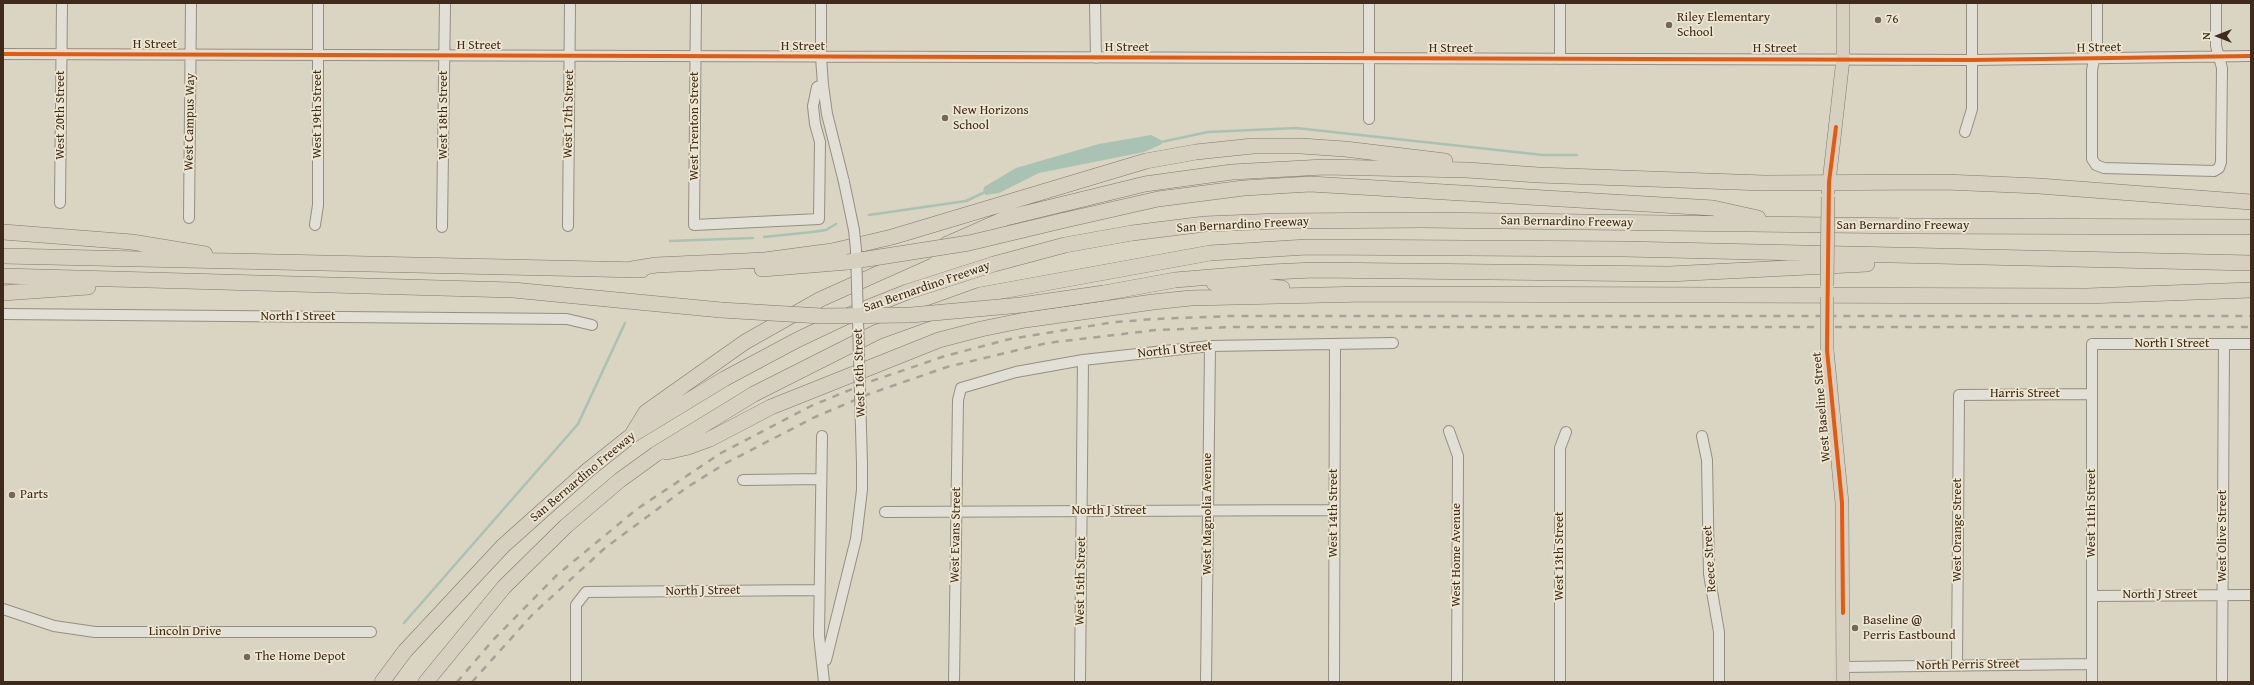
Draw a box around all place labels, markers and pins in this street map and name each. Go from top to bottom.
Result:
place label: Riley Elementary School [1677,10,1770,41]
place label: 76 [1886,12,1899,28]
marker: 76 [1873,15,1883,25]
marker: Riley Elementary School [1664,20,1674,30]
place label: New Horizons School [953,103,1029,134]
marker: New Horizons School [940,113,950,123]
place label: Parts [20,487,48,503]
marker: Parts [7,490,17,500]
place label: Baseline @ Perris Eastbound [1863,613,1956,644]
marker: Baseline @ Perris Eastbound [1850,623,1860,633]
place label: The Home Depot [255,649,346,665]
marker: The Home Depot [242,652,252,662]

